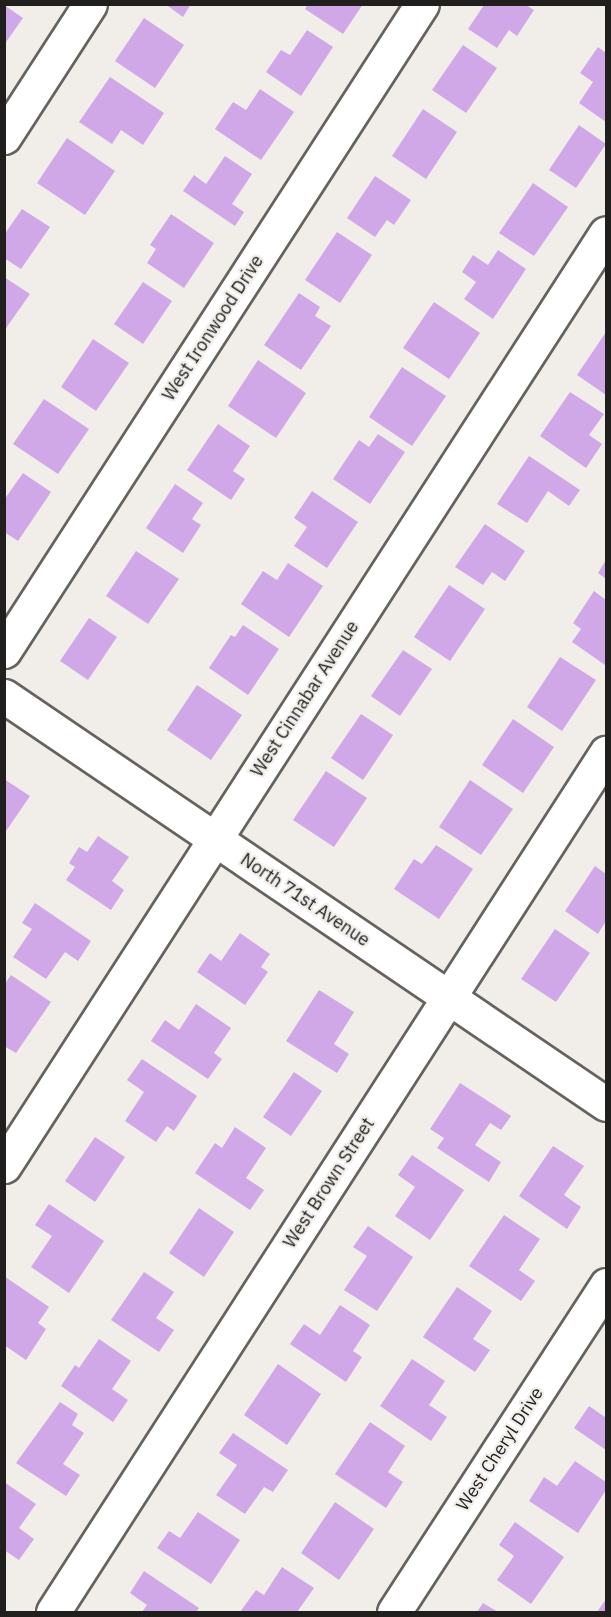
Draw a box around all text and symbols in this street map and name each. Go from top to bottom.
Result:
street label: West Ironwood Drive [158,251,268,405]
street label: West Cinnabar Avenue [246,617,364,781]
street label: North 71st Avenue [236,849,374,951]
street label: West Brown Street [279,1114,379,1252]
street label: West Cheryl Drive [452,1383,548,1515]

